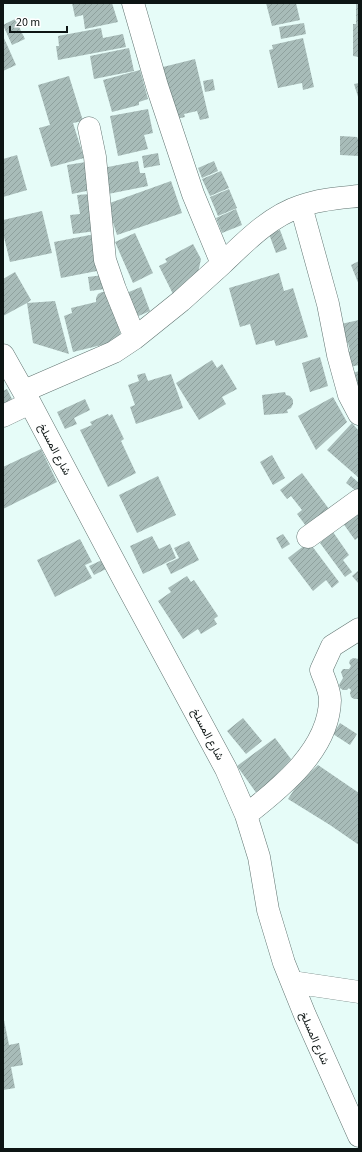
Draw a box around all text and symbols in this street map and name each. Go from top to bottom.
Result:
scale bar [10,8,67,34]
text: 20 m [16,14,40,31]
street label: شارع المسلخ [35,421,75,478]
street label: شارع المسلخ [188,706,228,763]
street label: شارع المسلخ [296,1009,333,1067]

